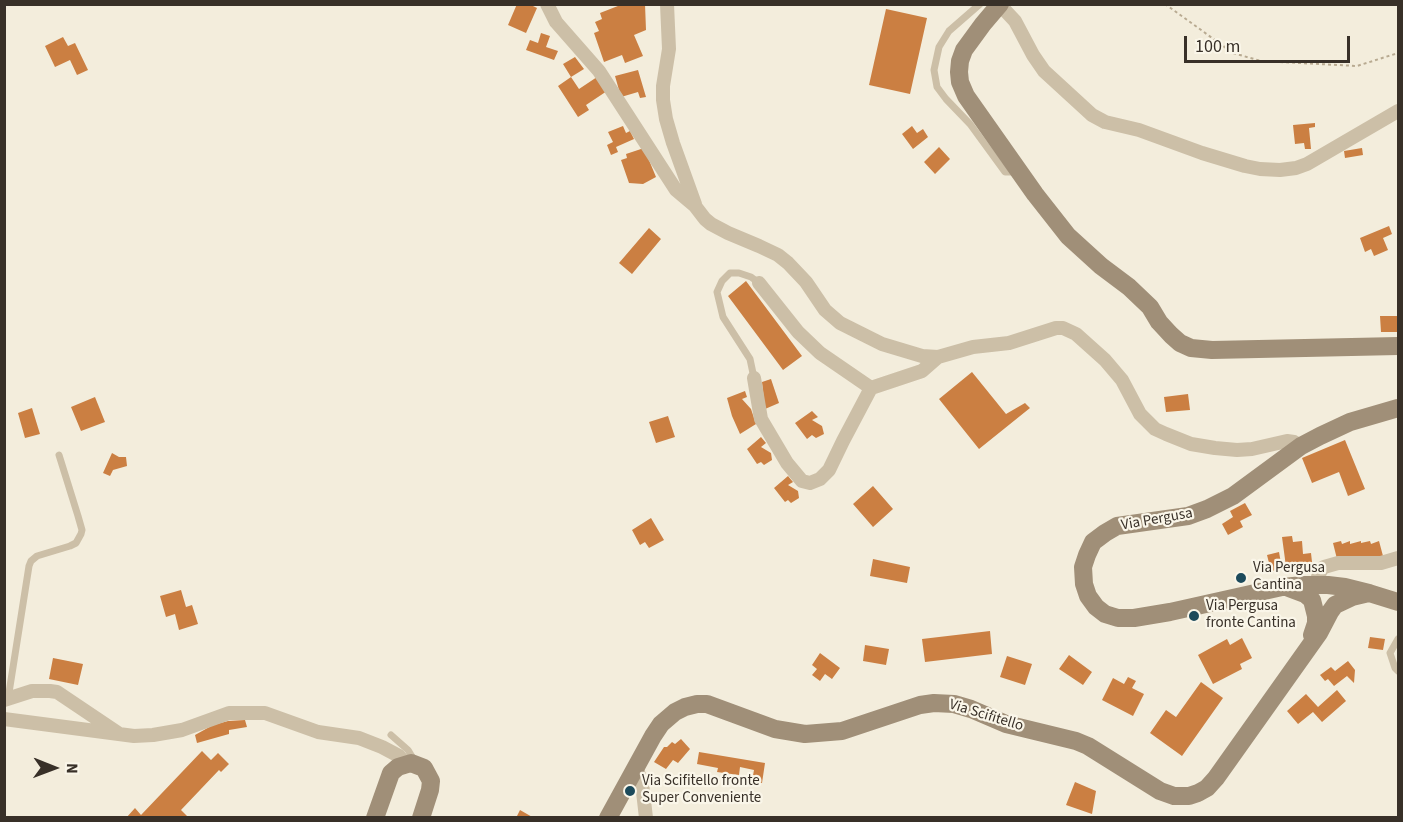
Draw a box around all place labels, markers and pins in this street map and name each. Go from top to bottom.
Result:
place label: Via Pergusa Cantina [1253,560,1325,595]
marker: Via Pergusa Cantina [1234,571,1248,585]
place label: Via Pergusa fronte Cantina [1206,598,1296,633]
marker: Via Pergusa fronte Cantina [1187,609,1201,623]
place label: Via Scifitello fronte Super Conveniente [642,773,761,808]
marker: Via Scifitello fronte Super Conveniente [623,784,637,798]

